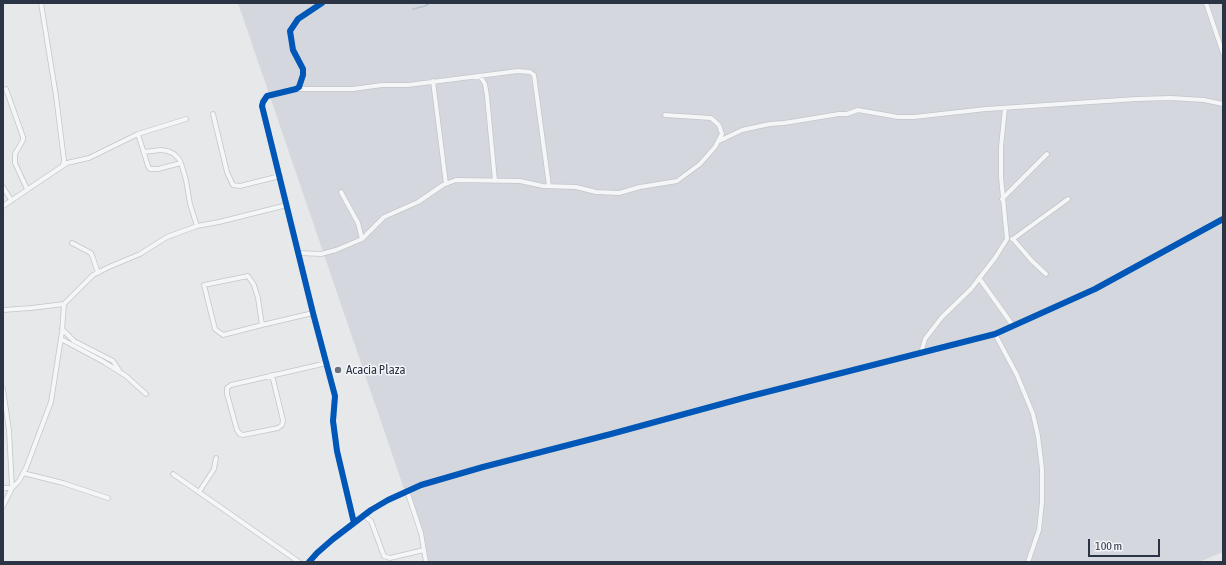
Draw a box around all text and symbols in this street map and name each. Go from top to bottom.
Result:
place label: Acacia Plaza [346,362,405,378]
marker: Acacia Plaza [333,365,343,375]
scale bar [1090,531,1162,557]
text: 100 m [1095,539,1122,553]

